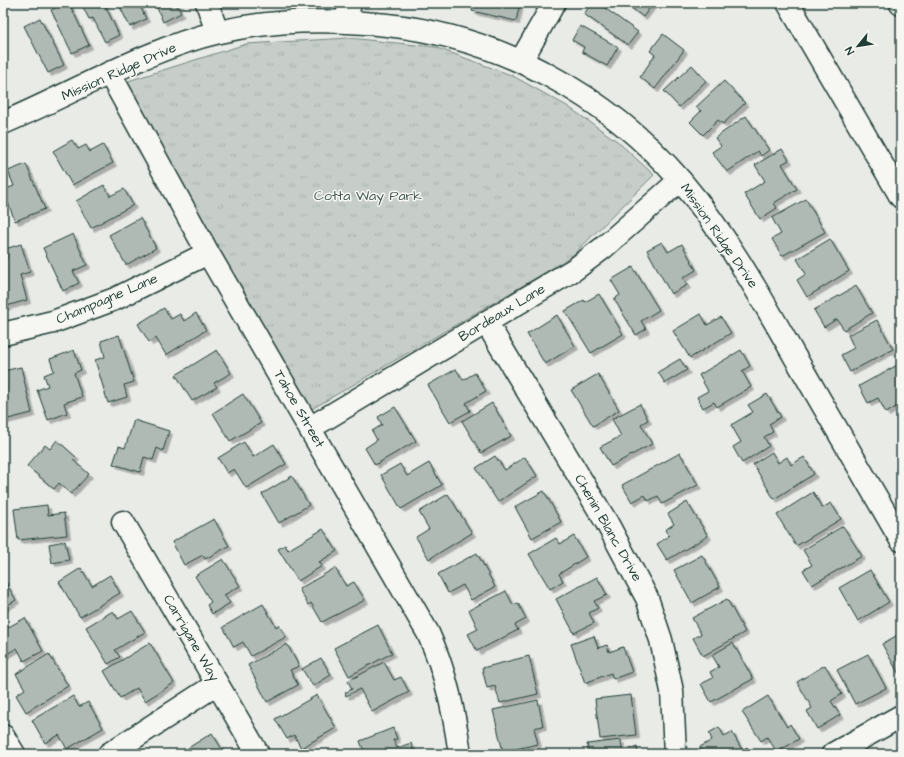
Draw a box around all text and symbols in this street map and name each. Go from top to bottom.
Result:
north arrow [838,26,878,66]
street label: Mission Ridge Drive [58,38,180,106]
text: N [842,44,858,57]
street label: Mission Ridge Drive [675,180,763,293]
park label: Cotta Way Park [314,186,422,206]
street label: Champagne Lane [53,268,161,329]
street label: Bordeaux Lane [455,279,550,347]
street label: Tahoe Street [269,366,330,452]
street label: Chenin Blanc Drive [569,471,647,586]
street label: Carrigane Way [158,591,224,685]

